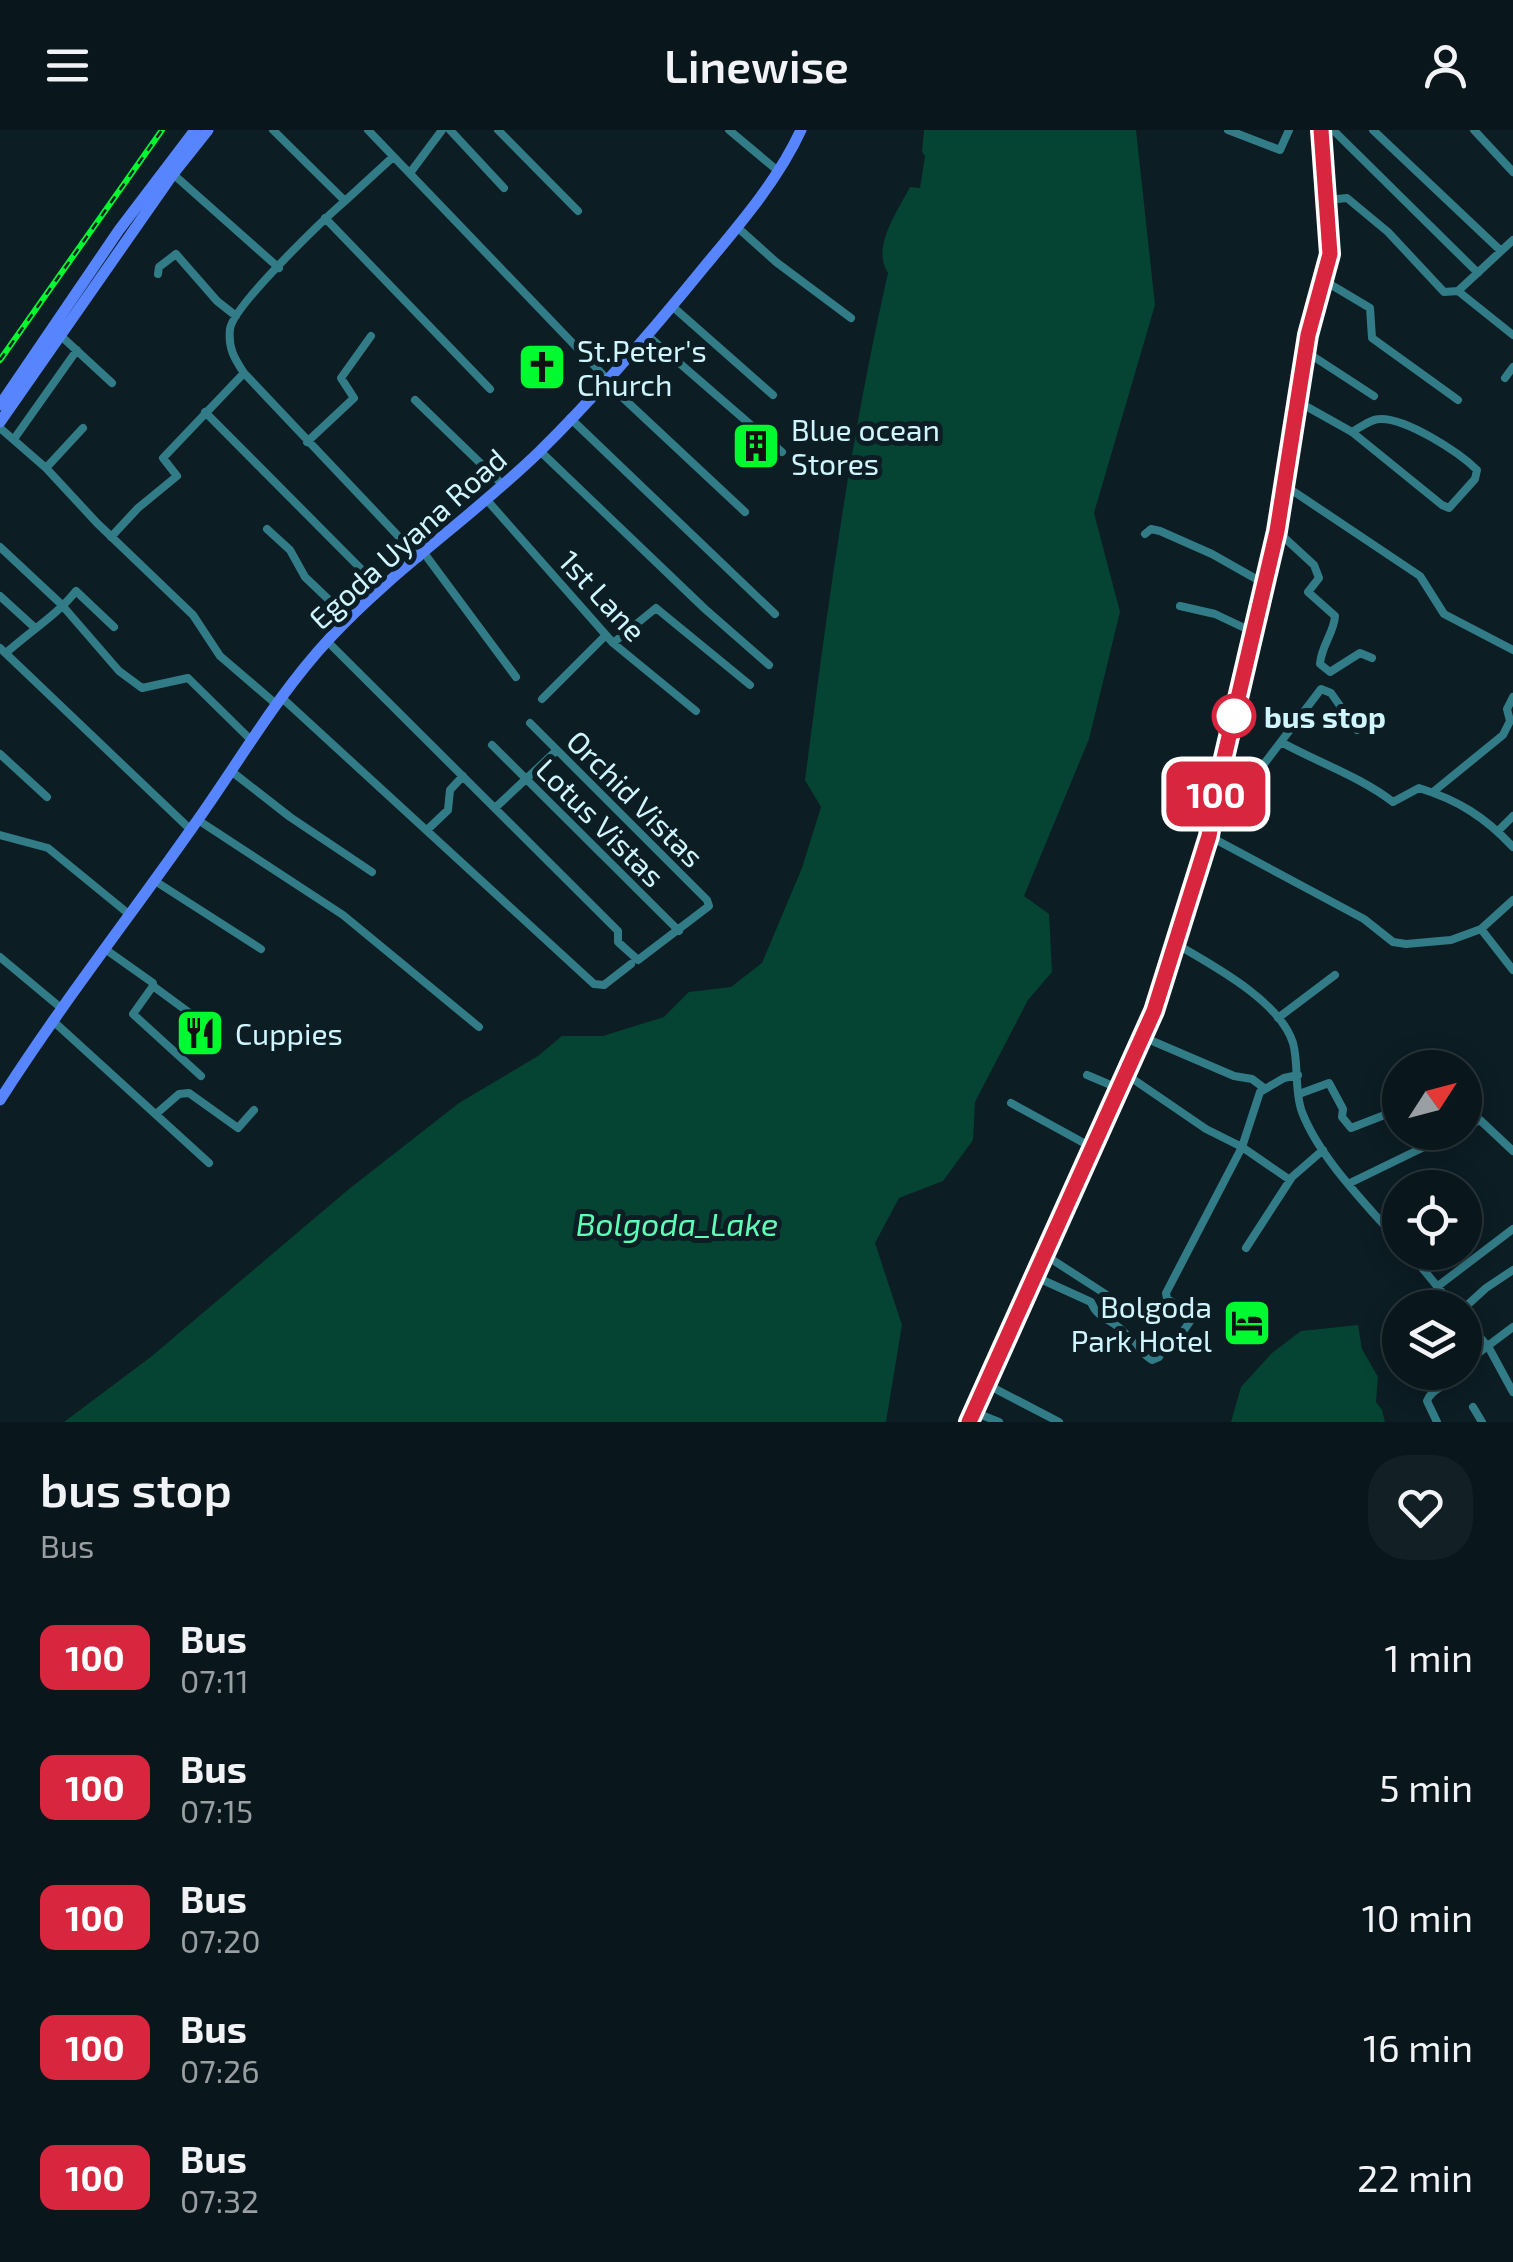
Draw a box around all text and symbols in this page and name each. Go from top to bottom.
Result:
icon: menu [40,38,95,93]
text: Linewise [664,38,849,92]
icon: person [1418,38,1473,93]
place label: St.Peter's Church [577,332,707,402]
church icon: St.Peter's Church [516,341,568,393]
place label: Blue ocean Stores [791,411,940,481]
building icon: Blue ocean Stores [730,420,782,472]
street label: Egoda Uyana Road [301,440,513,636]
street label: 1st Lane [552,542,654,648]
marker: bus stop [1213,695,1255,737]
place label: bus stop [1264,698,1386,734]
street label: Orchid Vistas [560,722,712,874]
street label: Lotus Vistas [530,751,672,893]
line badge: 100 [1158,762,1274,826]
text: 100 [1186,773,1246,815]
restaurant icon: Cuppies [174,1007,226,1059]
place label: Cuppies [235,1015,343,1051]
north arrow [1382,1050,1482,1150]
map controls [1382,1050,1482,1390]
button: locate [1382,1170,1482,1270]
water label: Bolgoda_Lake [576,1204,778,1243]
place label: Bolgoda Park Hotel [1071,1288,1212,1358]
button: layers [1382,1290,1482,1390]
hotel icon: Bolgoda Park Hotel [1221,1297,1273,1349]
button: heart [1368,1455,1473,1560]
text: bus stop [40,1459,232,1517]
text: Bus [40,1526,94,1564]
text: Bus [180,1615,247,1661]
text: 1 min [1385,1634,1473,1680]
text: 100 [65,1636,125,1678]
text: 07:11 [180,1661,249,1699]
text: Bus [180,1745,247,1791]
text: 5 min [1379,1764,1473,1810]
text: 100 [65,1766,125,1808]
text: 07:15 [180,1791,253,1829]
text: Bus [180,1875,247,1921]
text: 10 min [1362,1894,1473,1940]
text: 100 [65,1896,125,1938]
text: 07:20 [180,1921,261,1959]
text: Bus [180,2005,247,2051]
text: 16 min [1363,2024,1473,2070]
text: 100 [65,2026,125,2068]
text: 07:26 [180,2051,260,2089]
text: Bus [180,2135,247,2181]
text: 22 min [1357,2154,1473,2200]
text: 100 [65,2156,125,2198]
text: 07:32 [180,2181,259,2219]

